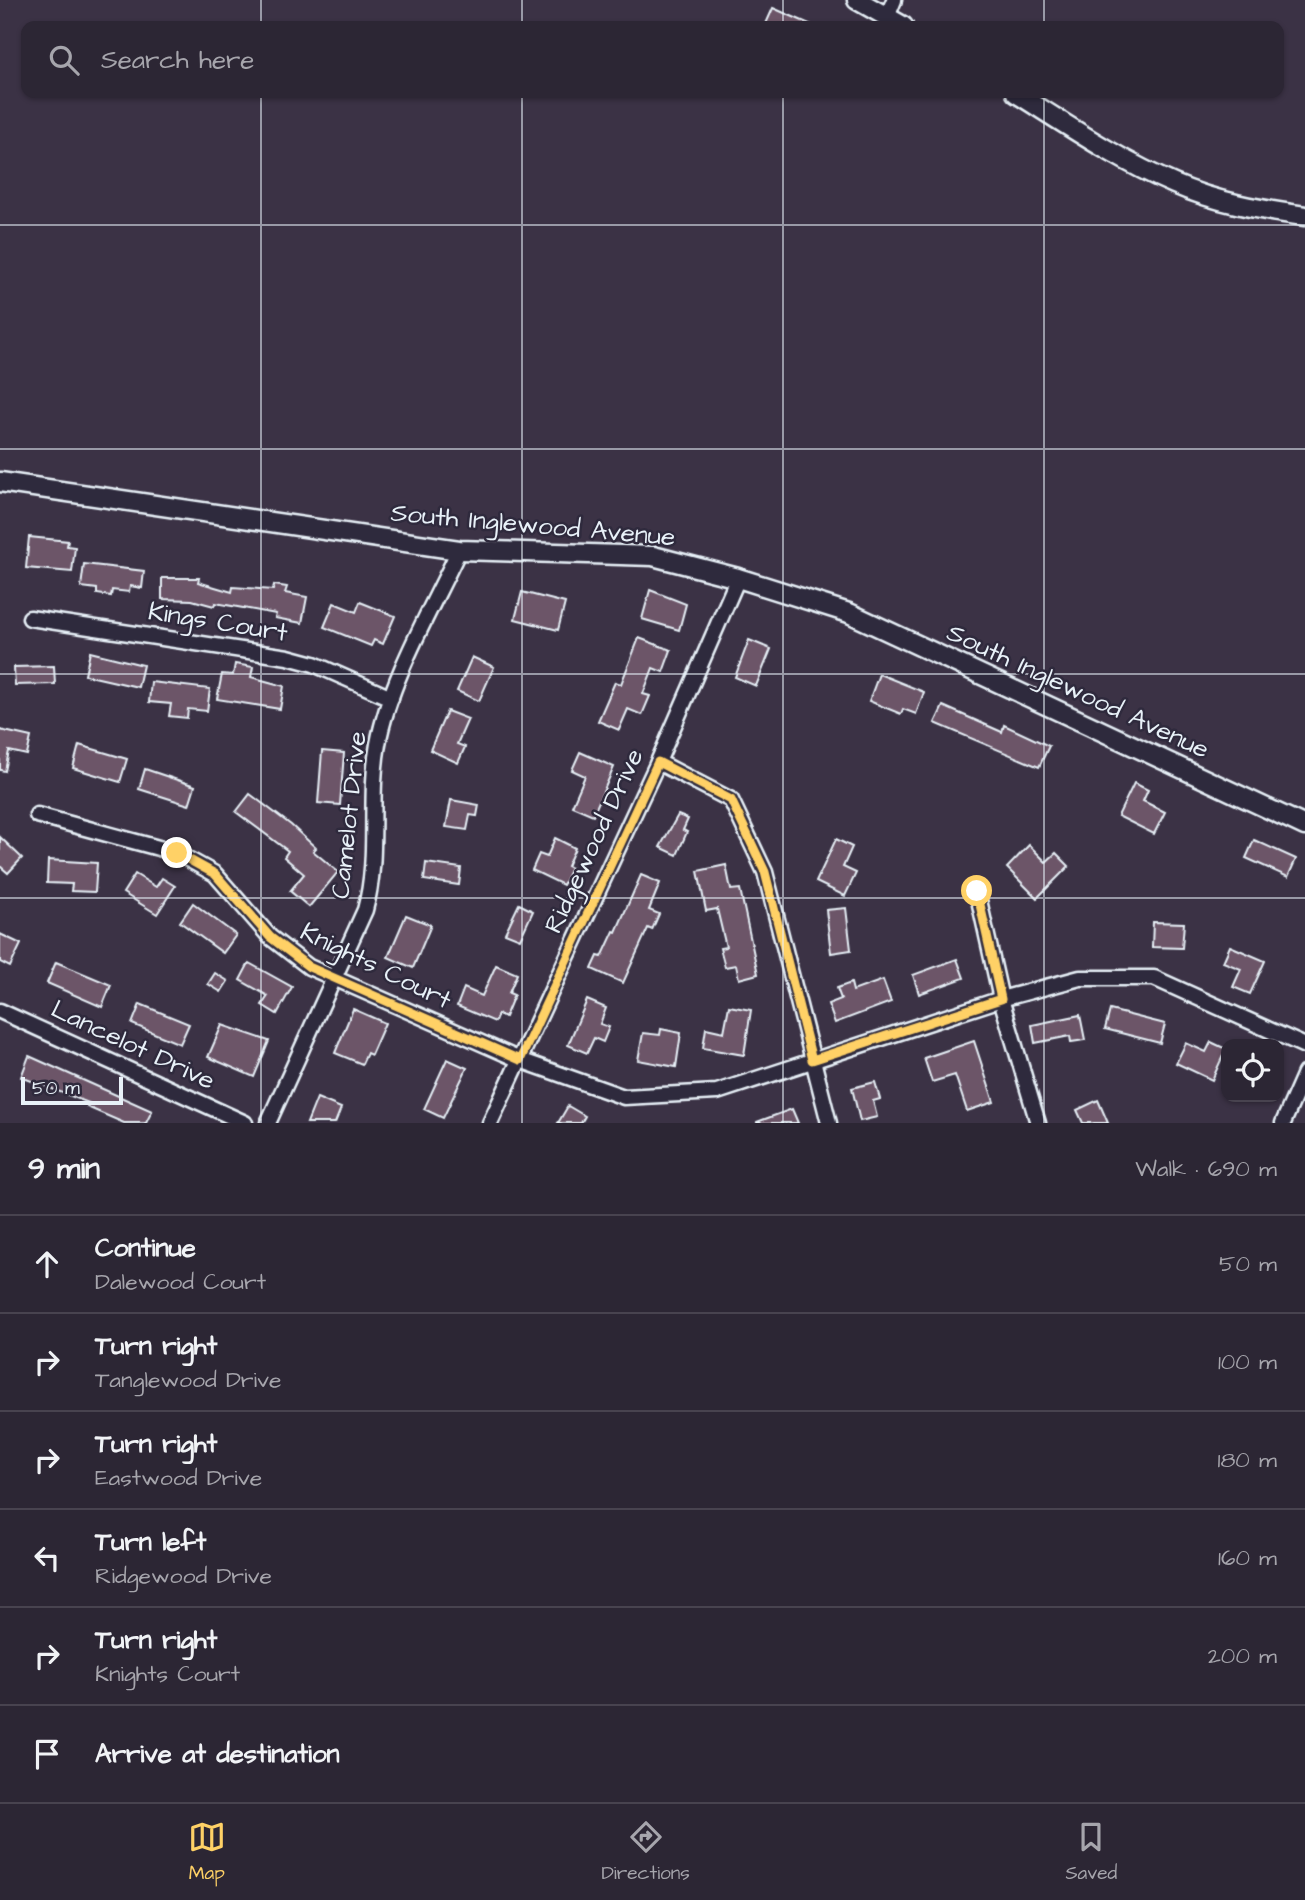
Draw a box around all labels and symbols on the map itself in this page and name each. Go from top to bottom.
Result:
street label: South Inglewood Avenue [389,495,677,557]
street label: Kings Court [145,593,291,653]
street label: South Inglewood Avenue [940,614,1215,769]
street label: Camelot Drive [322,729,376,901]
street label: Ridgewood Drive [535,743,654,940]
route end [161,837,192,868]
route start [961,875,992,906]
street label: Knights Court [294,914,458,1020]
street label: Lancelot Drive [45,991,221,1099]
scale bar [21,1074,122,1106]

